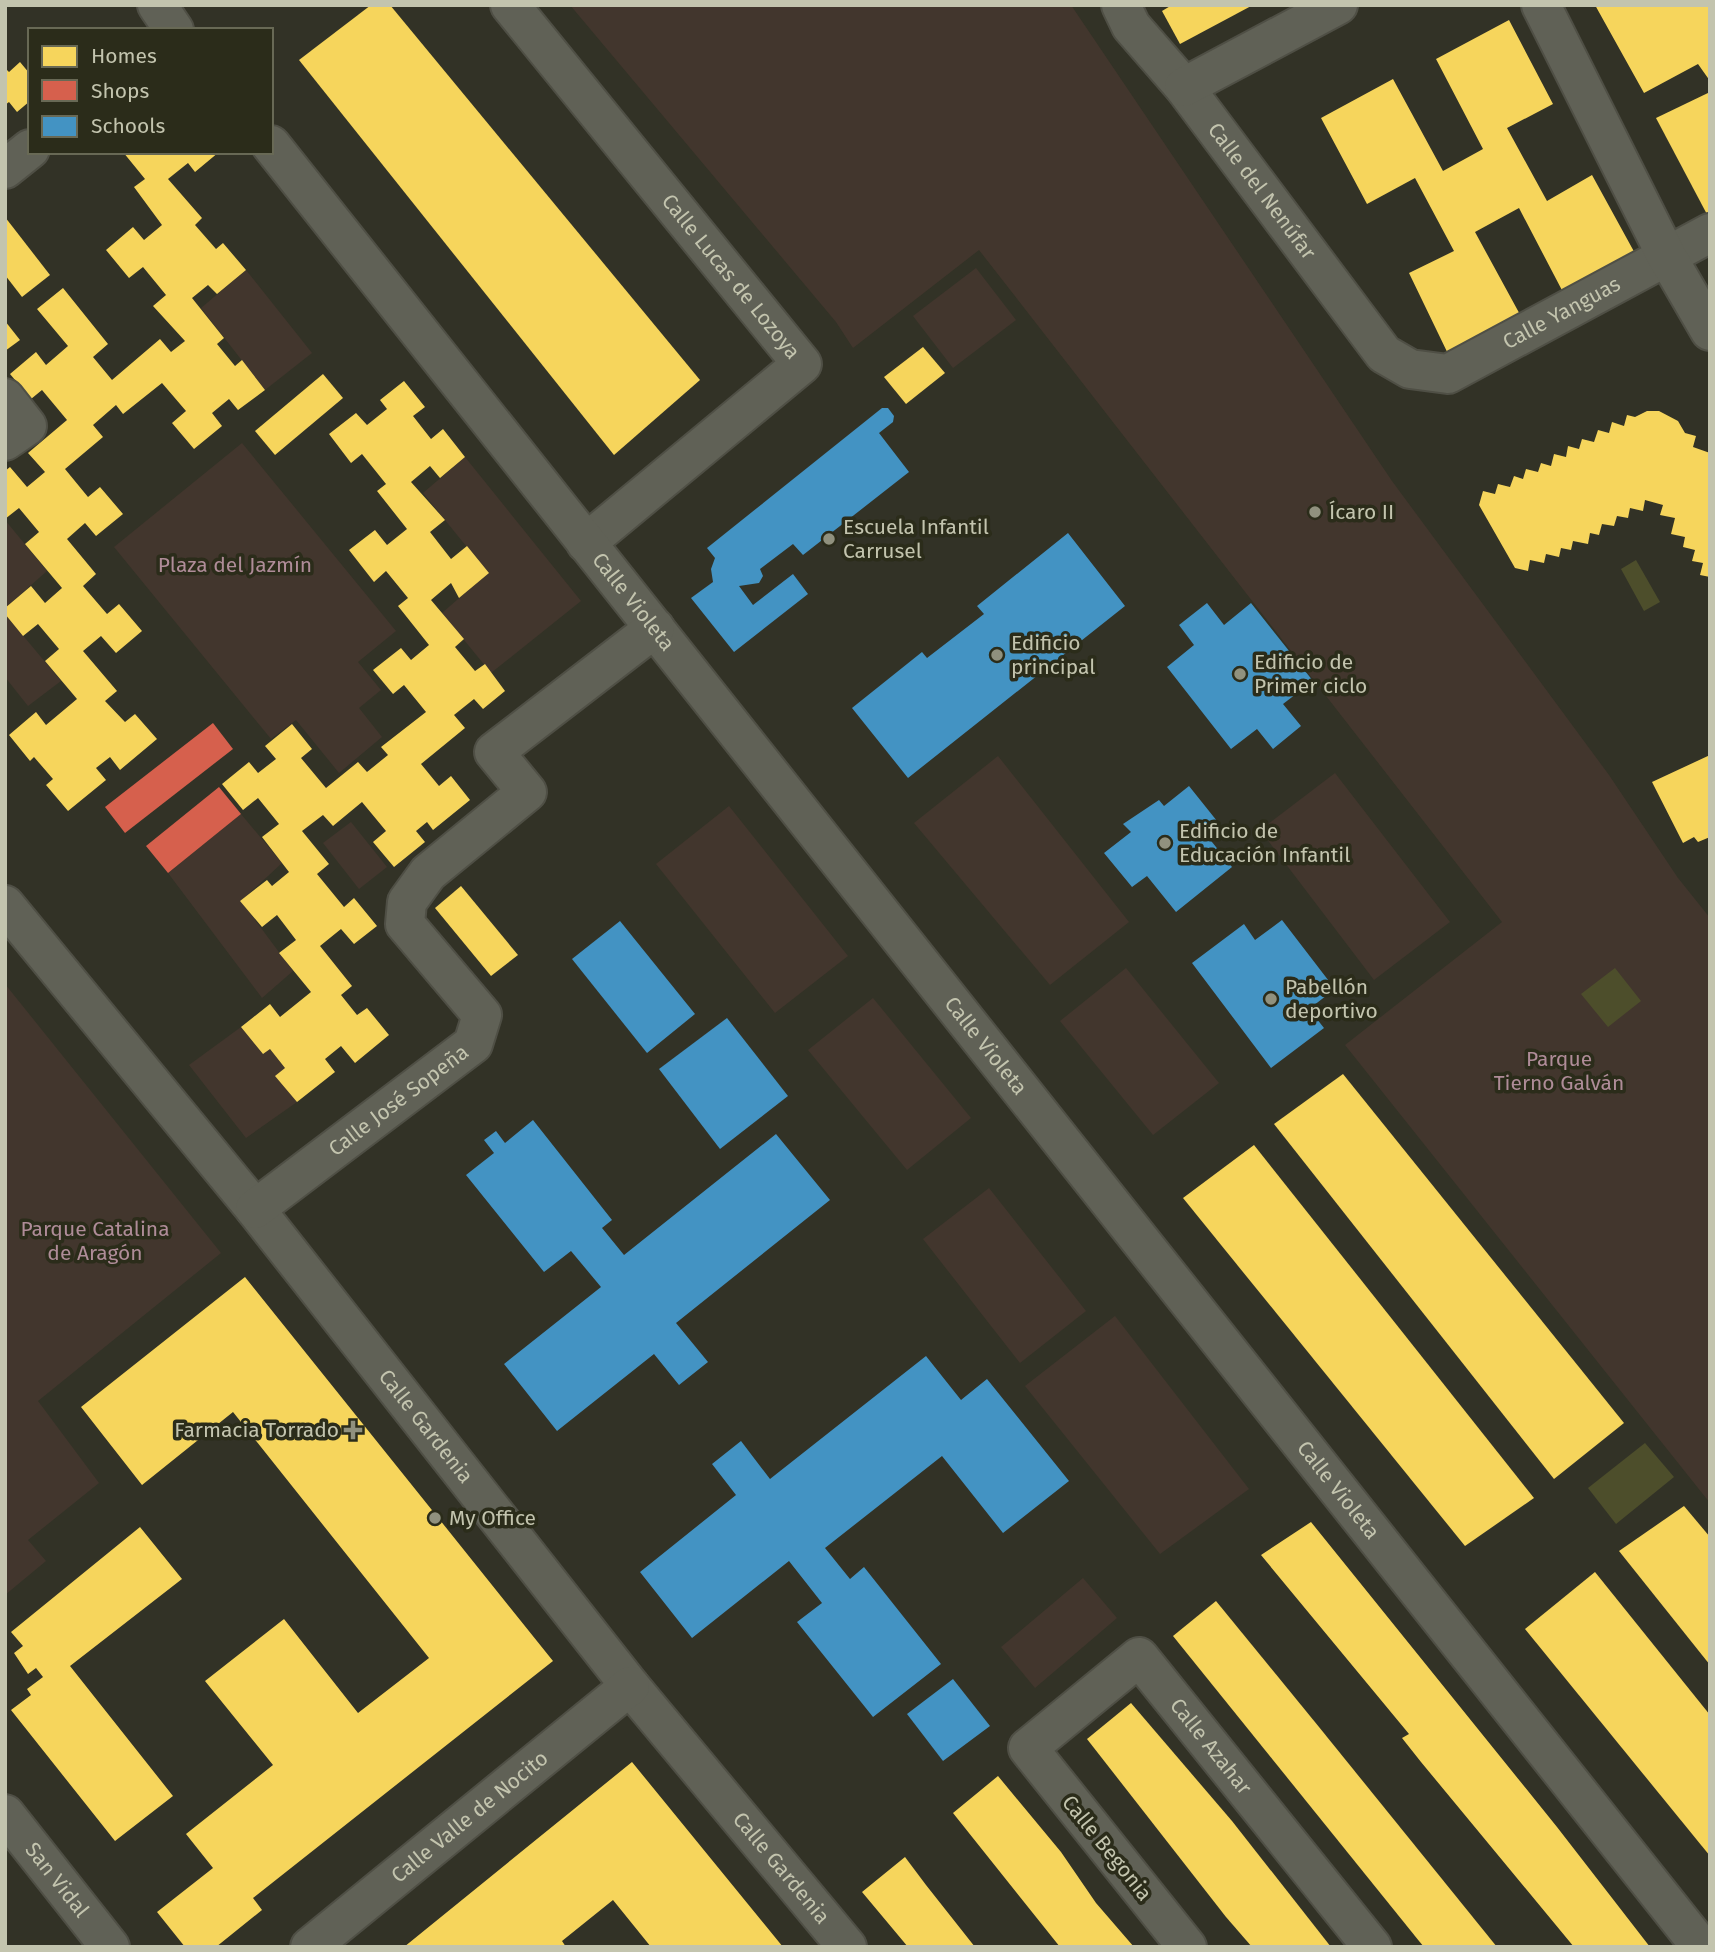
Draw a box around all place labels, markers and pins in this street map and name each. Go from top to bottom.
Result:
place label: Ícaro II [1329,499,1394,525]
marker: Ícaro II [1307,504,1323,520]
place label: Escuela Infantil Carrusel [843,514,989,564]
marker: Escuela Infantil Carrusel [821,531,837,547]
place label: Edificio principal [1011,630,1095,680]
marker: Edificio principal [989,647,1005,663]
place label: Edificio de Primer ciclo [1254,649,1367,699]
marker: Edificio de Primer ciclo [1232,666,1248,682]
place label: Edificio de Educación Infantil [1179,818,1350,868]
marker: Edificio de Educación Infantil [1157,835,1173,851]
place label: Pabellón deportivo [1285,974,1378,1024]
marker: Pabellón deportivo [1263,991,1279,1007]
place label: Farmacia Torrado [174,1417,339,1443]
marker: Farmacia Torrado [345,1422,361,1438]
place label: My Office [449,1505,536,1531]
marker: My Office [427,1510,443,1526]

